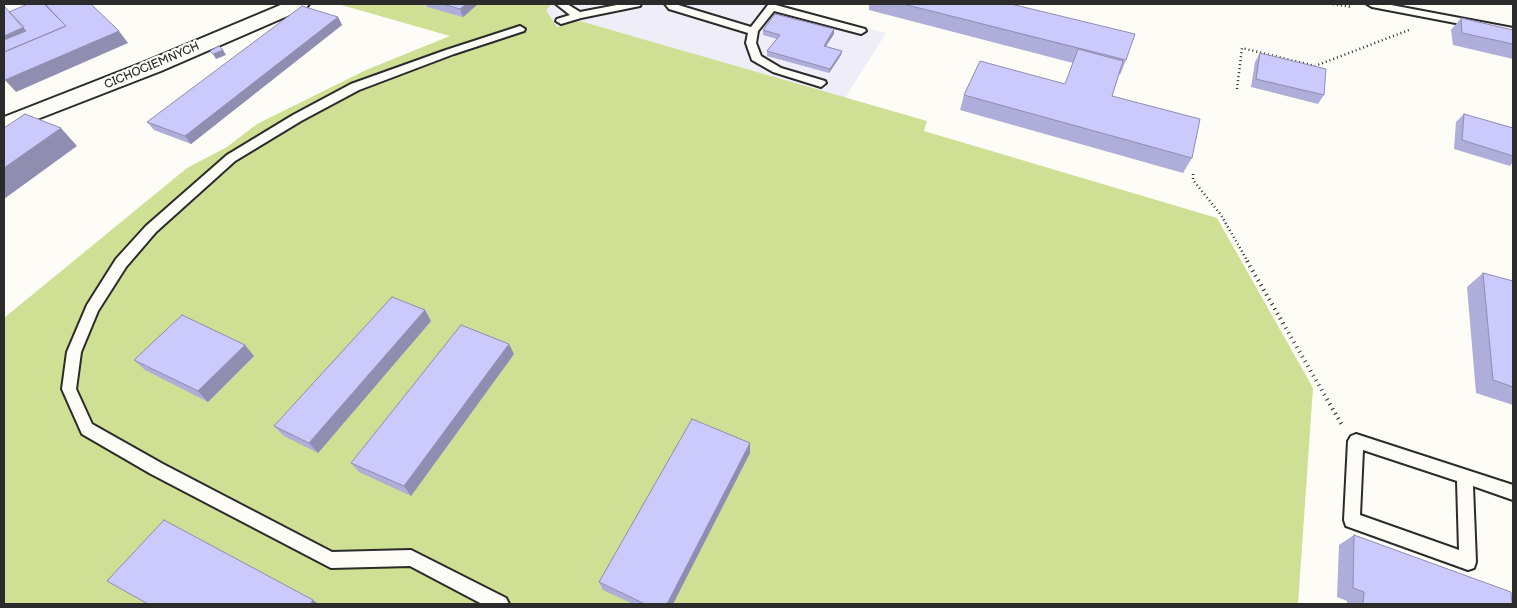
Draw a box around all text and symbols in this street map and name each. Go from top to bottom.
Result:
street label: CICHOCIEMNYCH [102,39,202,93]

